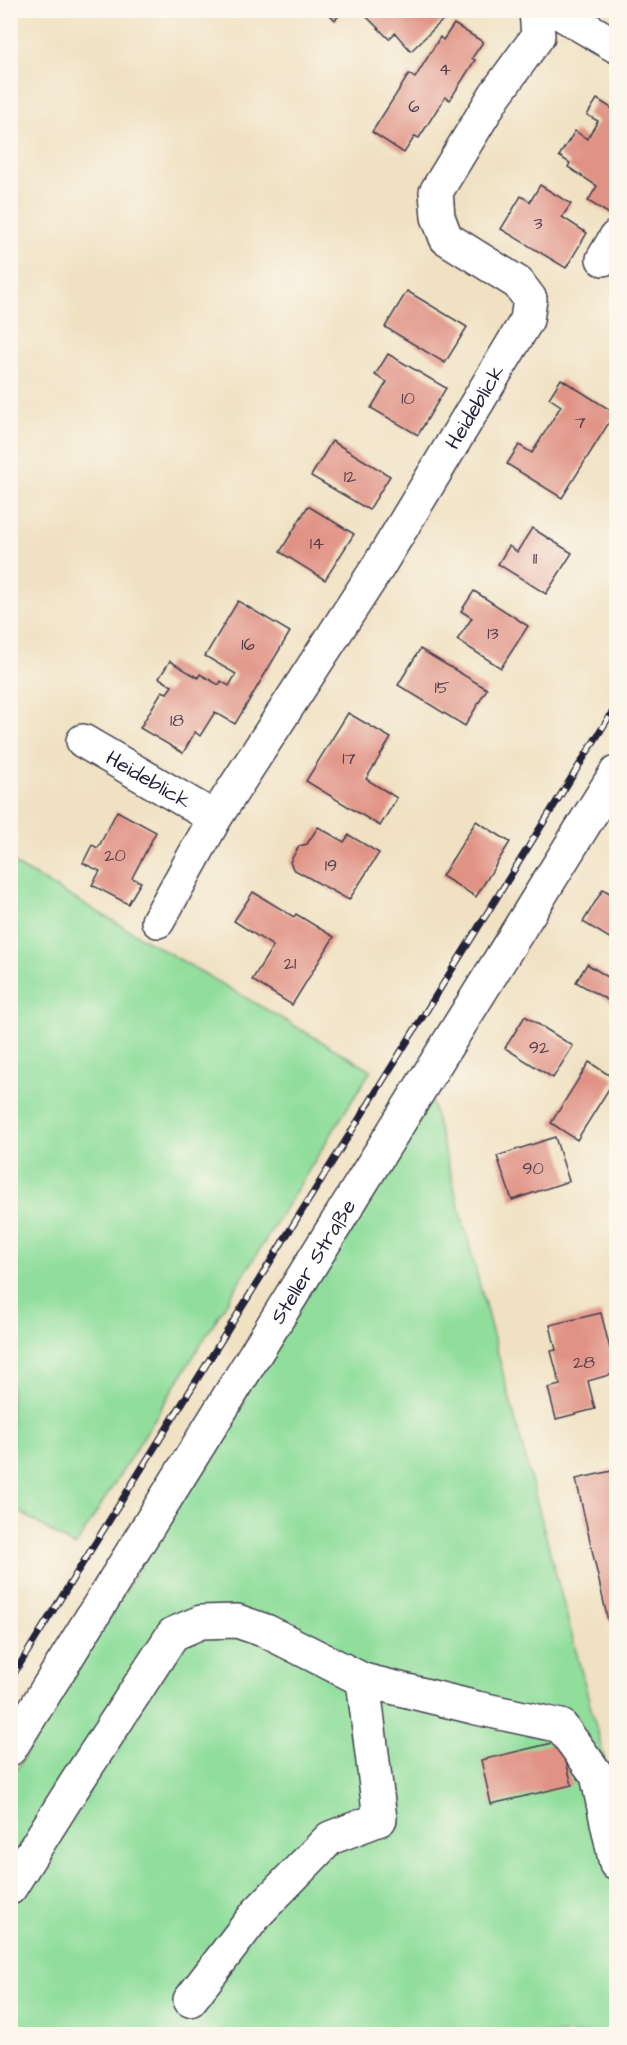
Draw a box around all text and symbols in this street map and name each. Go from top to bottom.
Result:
house number: 4 [439,57,451,82]
house number: 6 [408,94,420,119]
house number: 3 [533,211,543,236]
street label: Heideblick [438,359,512,455]
house number: 10 [401,386,415,411]
house number: 7 [574,410,586,435]
house number: 12 [344,464,357,489]
house number: 14 [310,531,324,556]
house number: 11 [533,546,537,571]
house number: 13 [487,621,499,646]
house number: 16 [241,632,255,657]
house number: 15 [434,675,450,700]
house number: 18 [170,708,184,733]
street label: Heideblick [101,744,196,816]
house number: 17 [342,746,356,771]
house number: 20 [104,843,126,868]
house number: 19 [325,853,337,878]
house number: 21 [284,951,296,976]
house number: 92 [529,1035,550,1060]
house number: 90 [522,1156,544,1181]
street label: Steller Straße [263,1194,363,1330]
house number: 28 [573,1350,595,1375]

